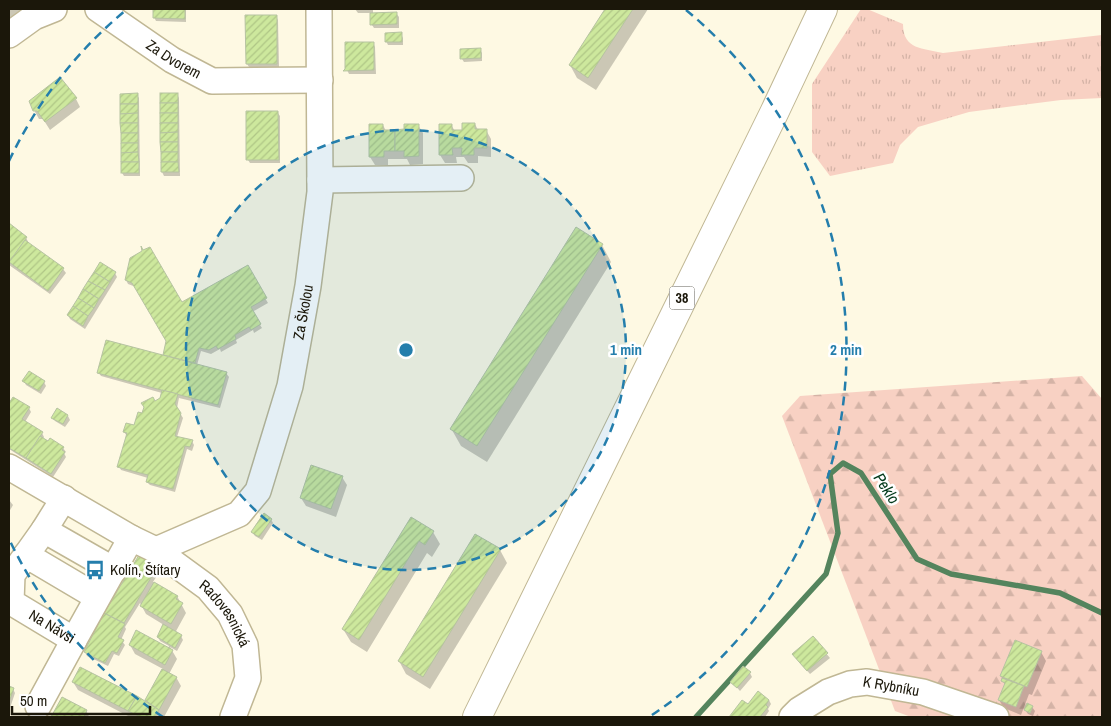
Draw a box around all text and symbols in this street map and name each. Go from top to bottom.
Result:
street label: Za Dvorem [142,34,205,84]
street label: Za Školou [288,283,318,341]
road number: 38 [670,286,694,310]
text: 1 min [610,339,642,360]
text: 2 min [830,339,862,360]
centre of rings [397,341,415,359]
water label: Peklo [869,468,905,508]
bus stop icon: Kolín, Štítary [84,559,106,581]
place label: Kolín, Štítary [110,559,181,580]
street label: Radovesnická [195,574,255,651]
street label: Na Návsi [25,604,79,648]
street label: K Rybníku [861,670,921,701]
scale bar [12,684,150,716]
text: 50 m [20,690,47,711]

